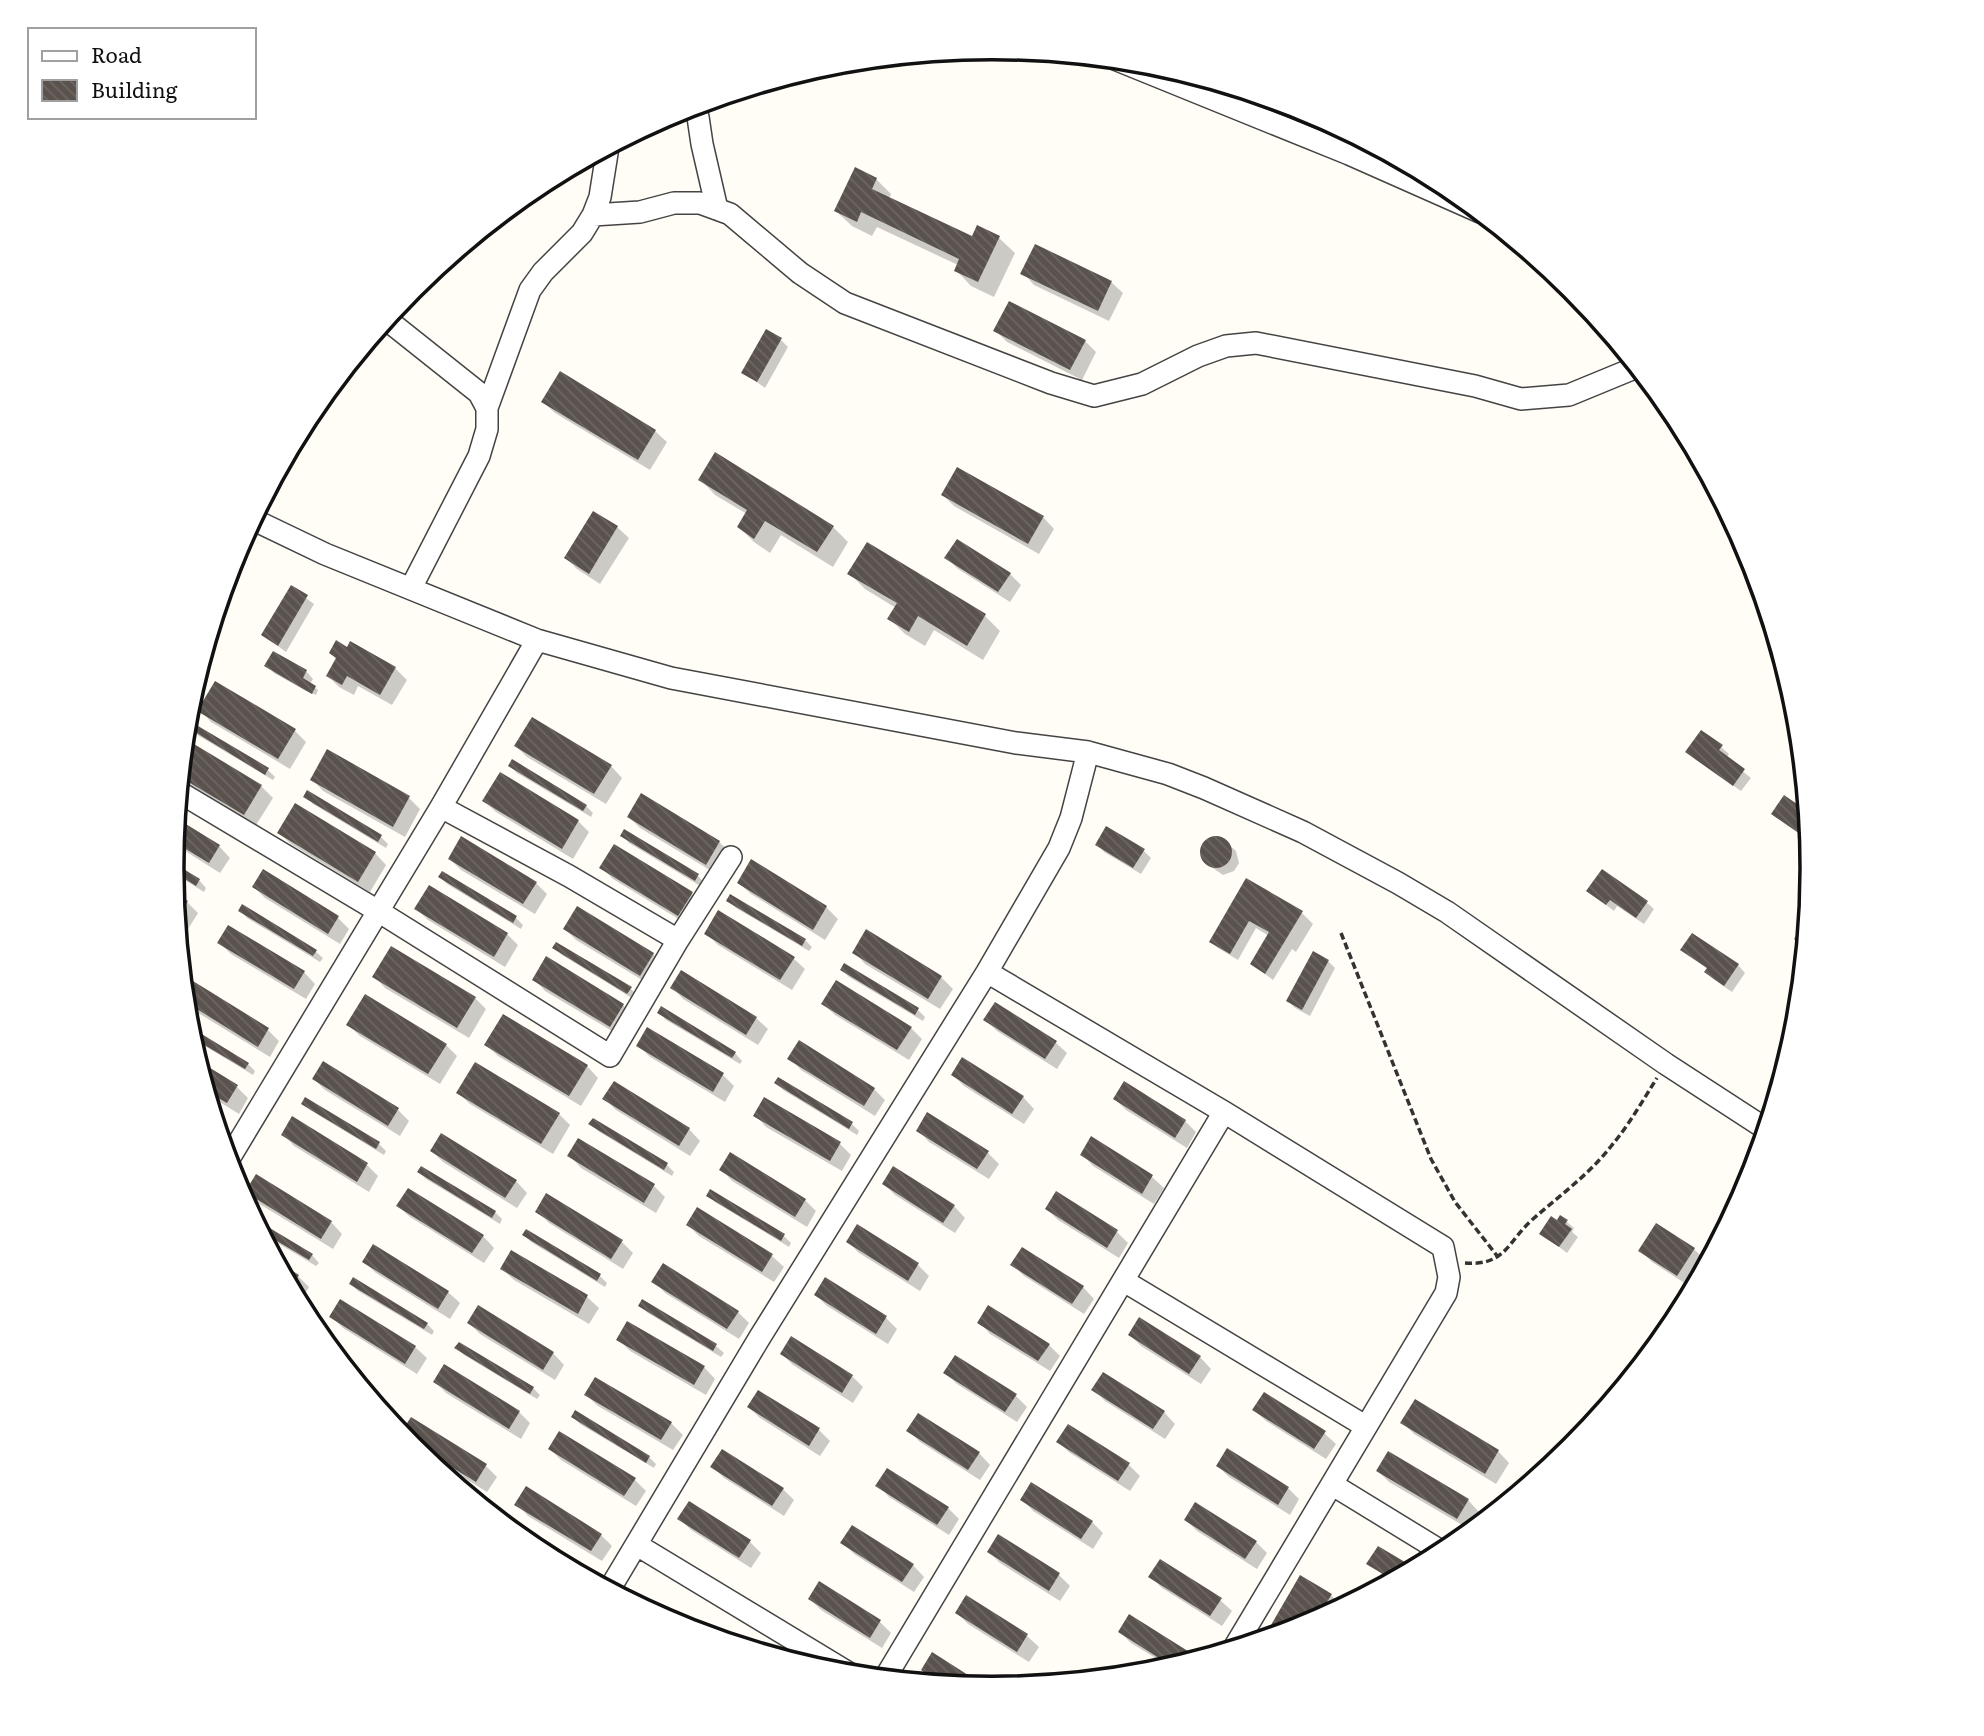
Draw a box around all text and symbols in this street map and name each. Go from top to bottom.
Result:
legend [28,28,256,119]
text: Road [91,38,142,69]
text: Building [91,73,178,104]

